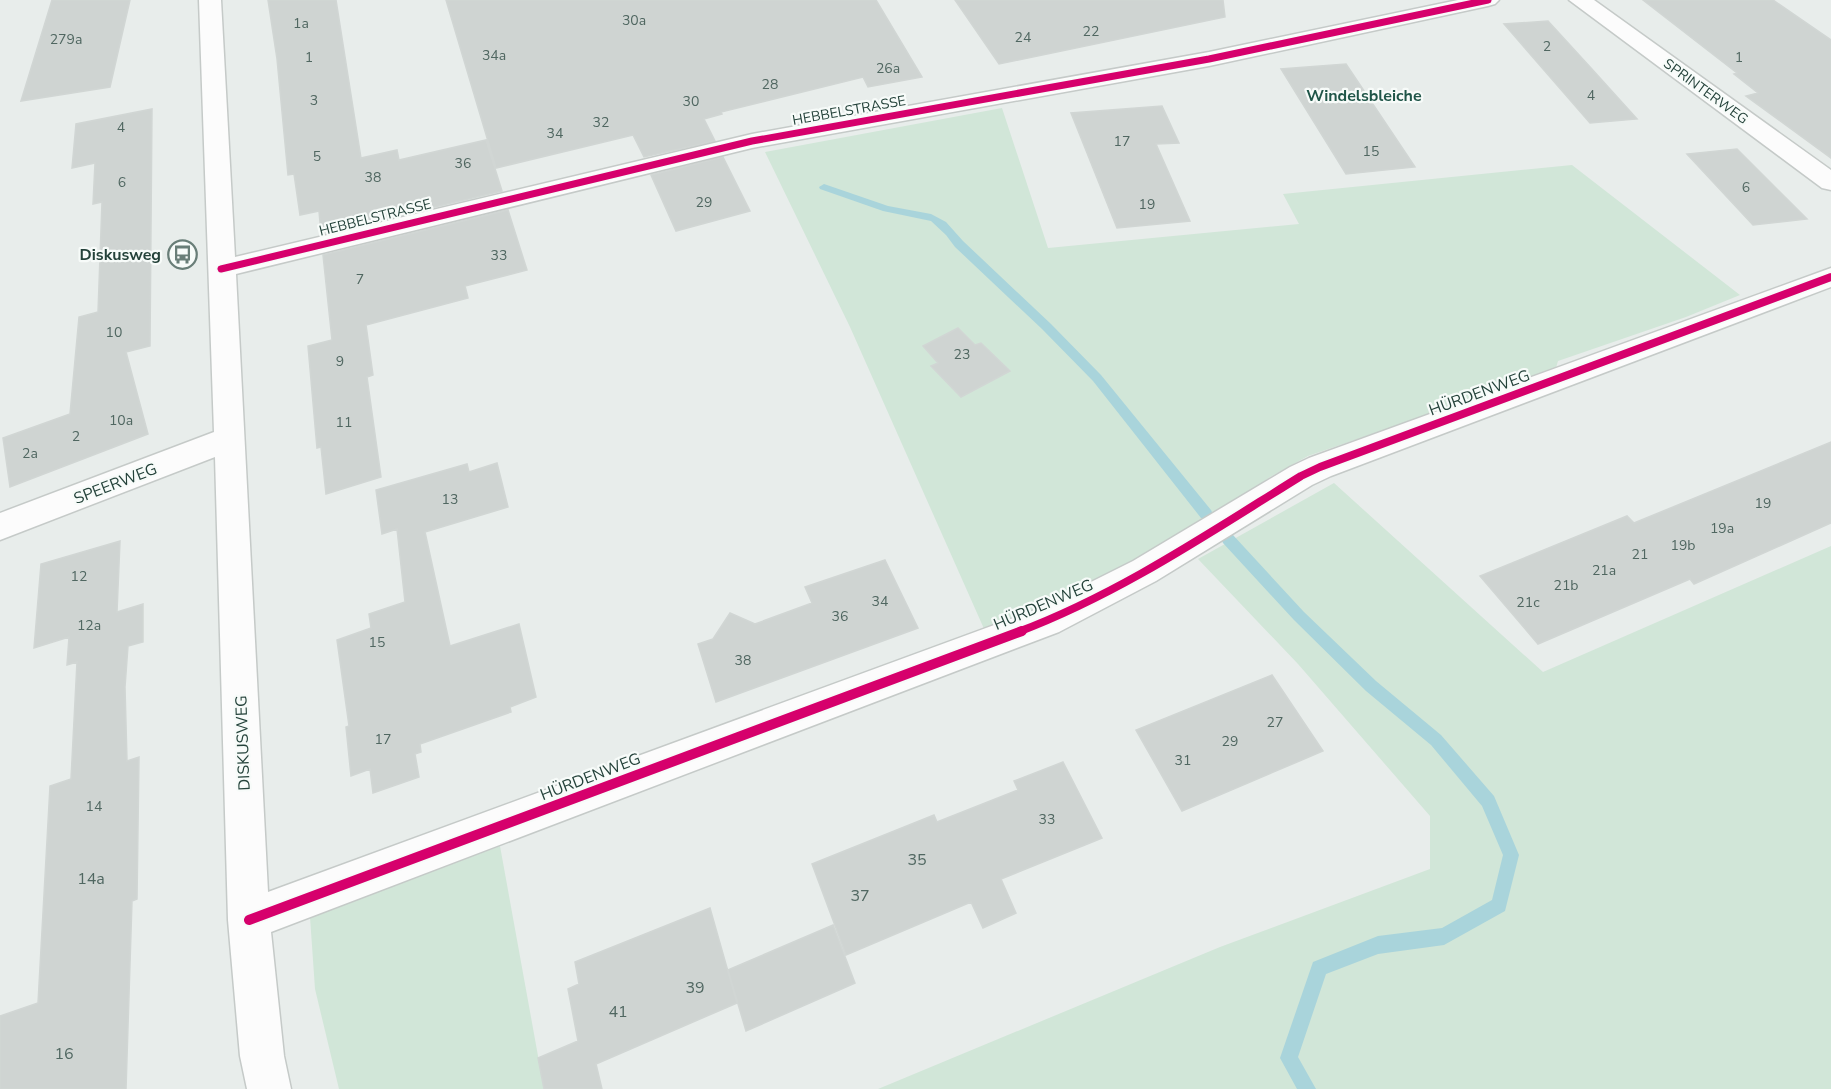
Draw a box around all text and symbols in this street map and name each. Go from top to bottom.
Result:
house number: 30a [622,11,646,30]
house number: 1a [293,14,309,33]
house number: 22 [1083,22,1099,41]
house number: 24 [1015,28,1031,47]
house number: 279a [50,30,82,49]
house number: 2 [1543,37,1551,56]
house number: 34a [482,46,506,65]
house number: 1 [305,48,313,67]
house number: 1 [1735,48,1743,67]
street label: SPRINTERWEG [1660,54,1752,129]
house number: 26a [876,59,900,78]
house number: 28 [762,75,778,94]
district label: Windelsbleiche [1306,85,1422,107]
house number: 4 [1587,86,1595,105]
house number: 3 [310,91,318,110]
street label: HEBBELSTRASSE [791,91,907,130]
house number: 30 [683,92,699,111]
house number: 32 [593,113,609,132]
house number: 4 [117,118,125,137]
house number: 34 [547,124,563,143]
house number: 17 [1114,132,1130,151]
house number: 15 [1363,142,1379,161]
house number: 5 [313,147,321,166]
house number: 36 [455,154,471,173]
house number: 38 [365,168,381,187]
house number: 6 [118,173,126,192]
house number: 6 [1742,178,1750,197]
house number: 29 [696,193,712,212]
street label: HEBBELSTRASSE [317,194,433,241]
house number: 19 [1139,195,1155,214]
bus stop icon: Diskusweg [166,238,198,270]
place label: Diskusweg [80,244,161,266]
house number: 33 [491,246,507,265]
house number: 7 [356,270,364,289]
house number: 10 [106,323,122,342]
house number: 23 [954,345,970,364]
house number: 9 [336,352,344,371]
street label: HÜRDENWEG [1426,364,1533,421]
house number: 10a [109,411,133,430]
house number: 11 [336,413,352,432]
house number: 2 [72,427,80,446]
house number: 2a [22,444,38,463]
street label: SPEERWEG [70,458,160,510]
house number: 13 [442,490,458,509]
house number: 19 [1755,494,1771,513]
house number: 19a [1710,519,1734,538]
house number: 19b [1671,536,1695,555]
house number: 21 [1632,545,1648,564]
house number: 21a [1592,561,1616,580]
house number: 12 [71,567,87,586]
street label: HÜRDENWEG [990,574,1097,636]
house number: 21b [1554,576,1578,595]
house number: 34 [872,592,888,611]
house number: 21c [1516,593,1540,612]
house number: 36 [832,607,848,626]
house number: 12a [77,616,101,635]
house number: 15 [369,633,385,652]
house number: 38 [735,651,751,670]
street label: DISKUSWEG [230,695,256,791]
house number: 27 [1267,713,1283,732]
house number: 17 [375,730,391,749]
house number: 29 [1222,732,1238,751]
street label: HÜRDENWEG [537,748,644,806]
house number: 31 [1175,751,1191,770]
house number: 14 [86,797,102,816]
house number: 33 [1039,810,1055,829]
house number: 35 [907,849,927,871]
house number: 14a [77,868,105,890]
house number: 37 [850,885,870,907]
house number: 39 [685,977,705,999]
house number: 41 [608,1001,628,1023]
house number: 16 [54,1043,74,1065]

